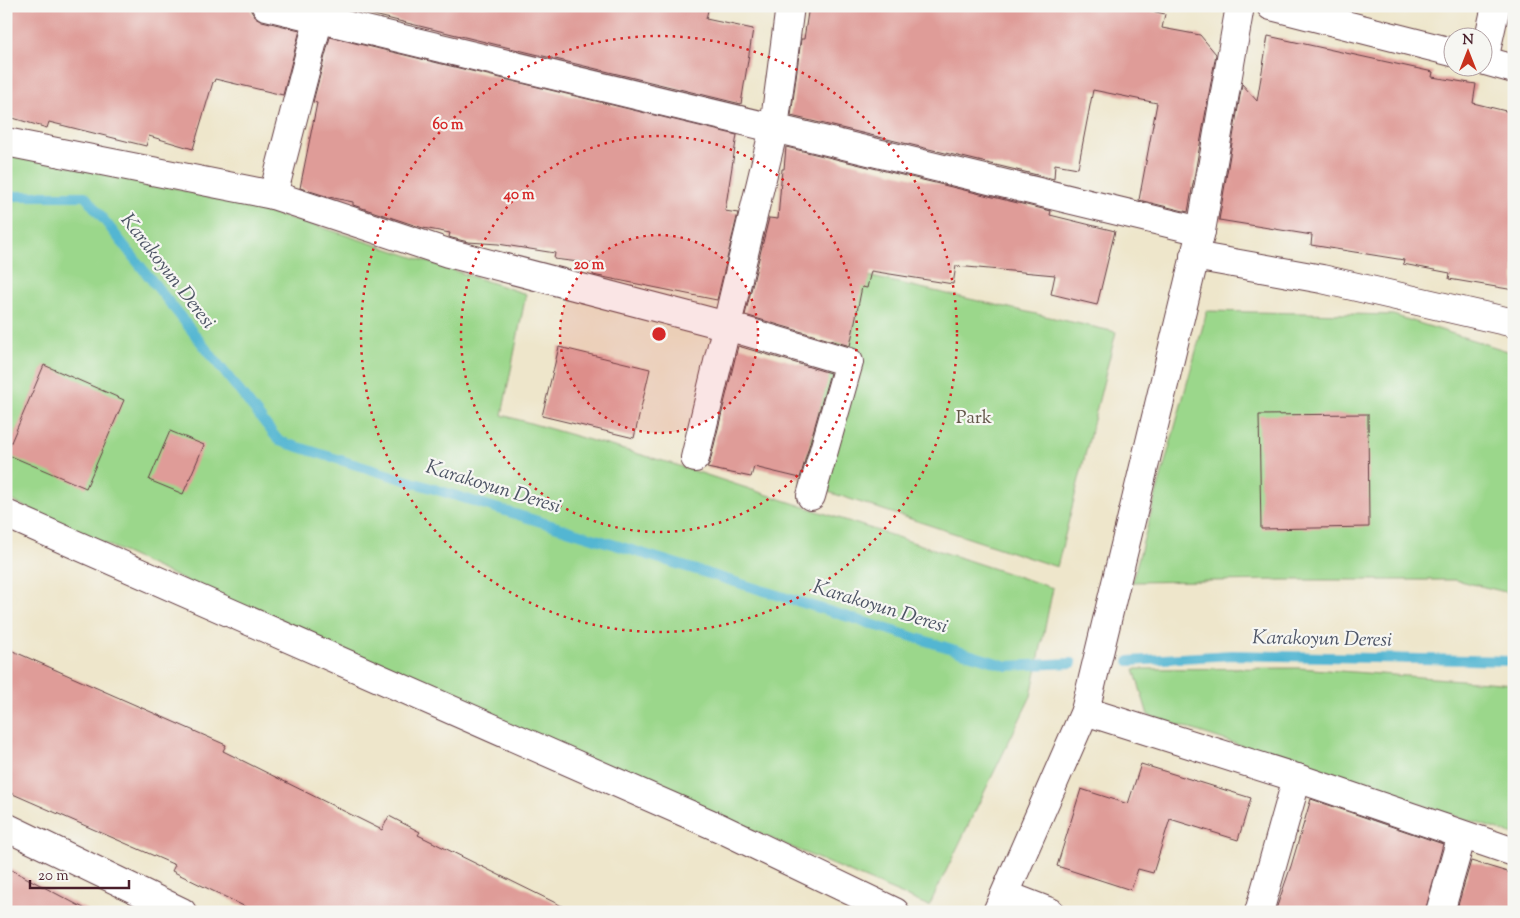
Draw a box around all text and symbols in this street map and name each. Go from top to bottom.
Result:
north arrow [1442,28,1492,78]
text: N [1462,31,1474,51]
text: 60 m [433,115,464,136]
text: 40 m [503,185,535,206]
water label: Karakoyun Deresi [112,208,222,336]
text: 20 m [574,255,605,276]
centre of rings [650,325,668,343]
park label: Park [956,405,993,432]
water label: Karakoyun Deresi [422,454,564,522]
water label: Karakoyun Deresi [809,574,951,642]
water label: Karakoyun Deresi [1252,624,1392,656]
scale bar [30,858,129,890]
text: 20 m [38,866,69,887]

